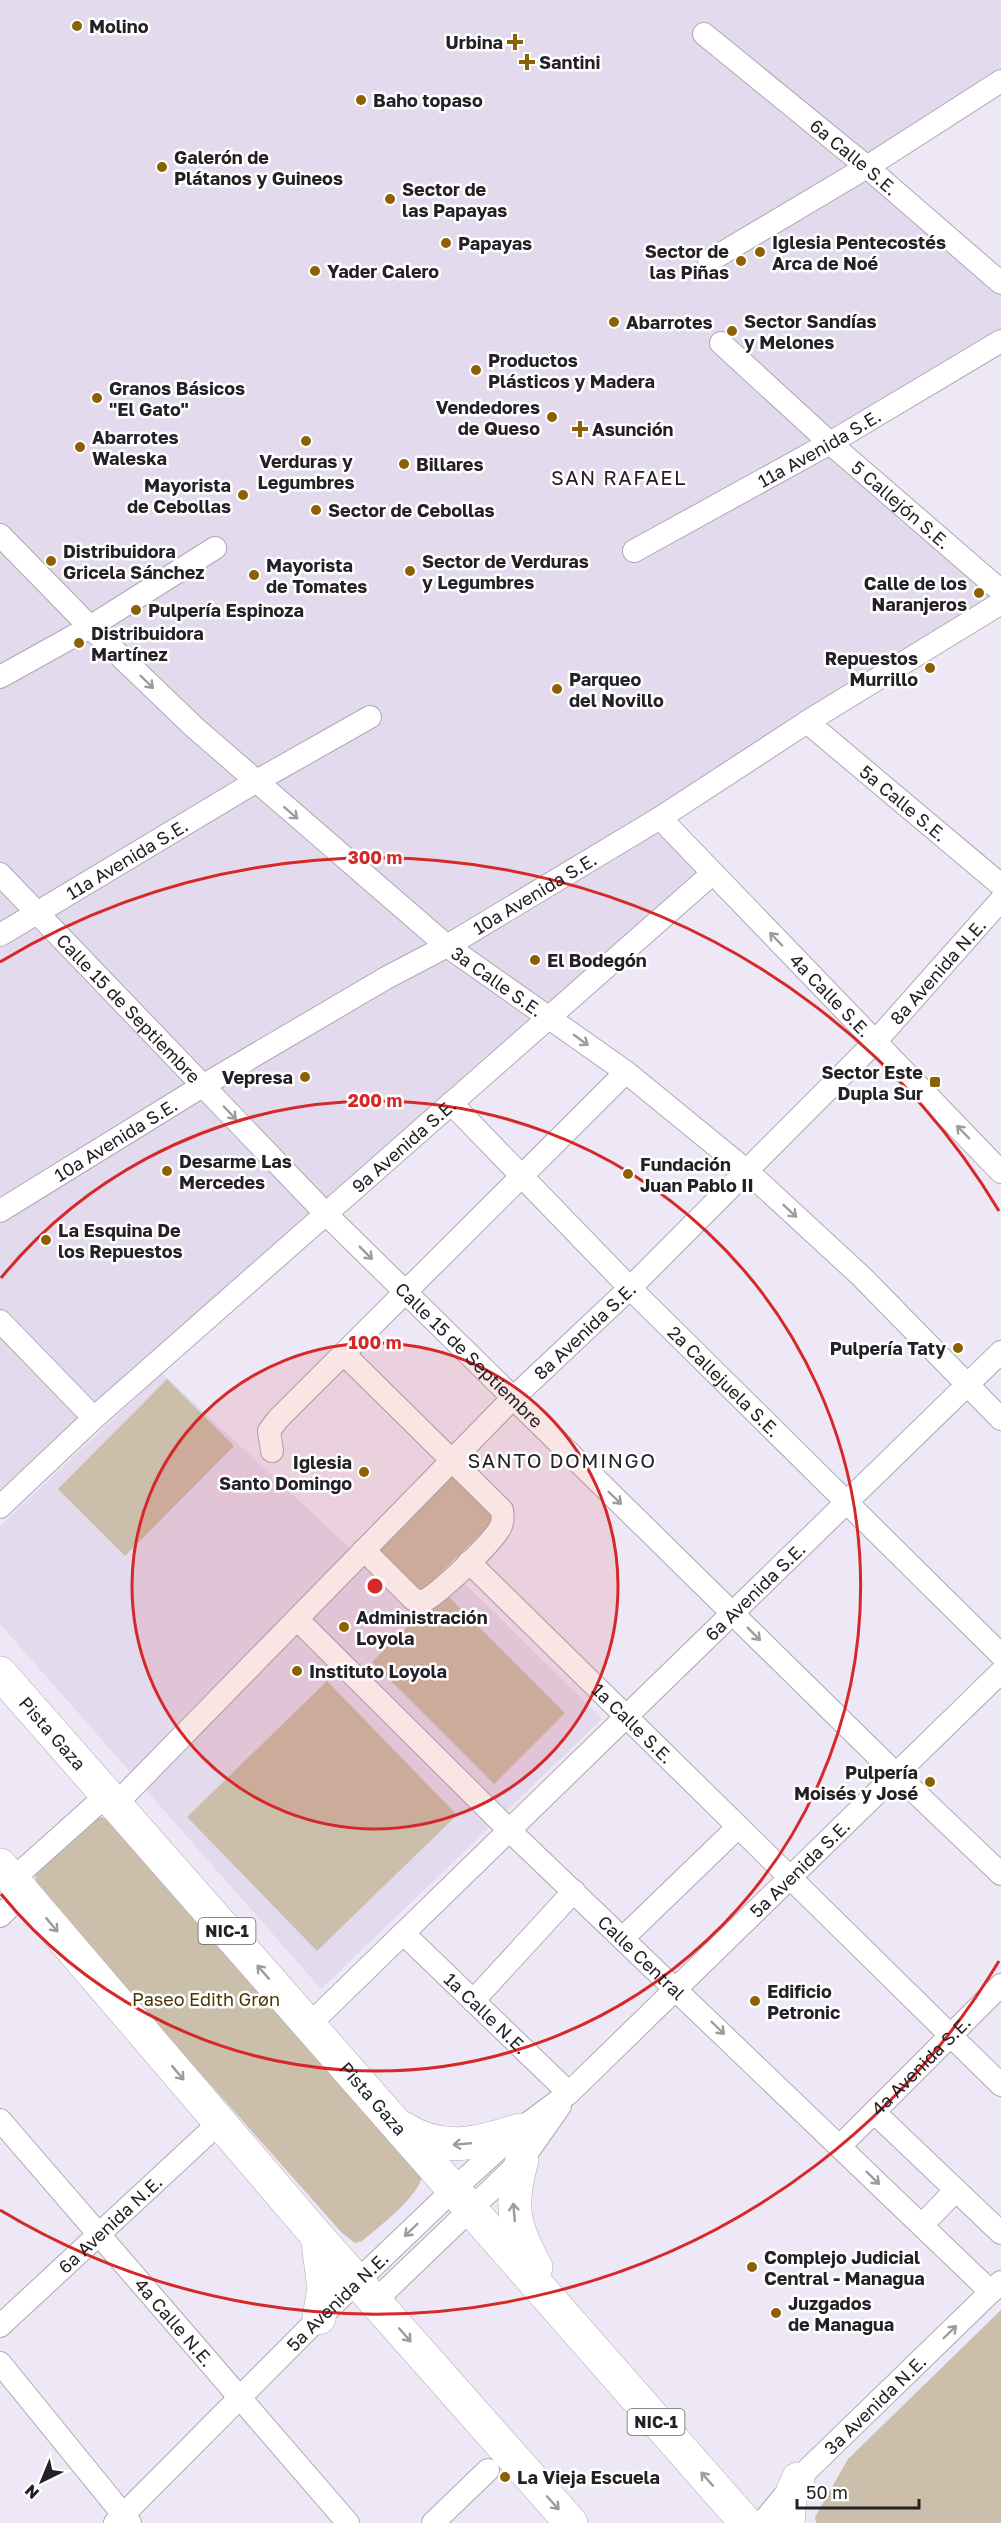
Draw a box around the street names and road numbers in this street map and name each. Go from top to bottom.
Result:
street label: 6a Calle S.E. [806,114,902,200]
street label: 11a Avenida S.E. [754,404,885,492]
street label: 5 Callejón S.E. [847,456,955,553]
street label: 5a Calle S.E. [855,760,952,846]
street label: 11a Avenida S.E. [62,814,192,904]
street label: 10a Avenida S.E. [469,848,601,939]
street label: 8a Avenida N.E. [885,914,990,1029]
street label: Calle 15 de Septiembre [52,929,205,1087]
street label: 3a Calle S.E. [447,942,547,1021]
street label: 4a Calle S.E. [785,949,876,1042]
street label: 10a Avenida S.E. [50,1093,181,1186]
street label: 9a Avenida S.E. [347,1094,460,1197]
street label: Calle 15 de Septiembre [391,1278,548,1432]
street label: 8a Avenida S.E. [529,1278,640,1384]
street label: 2a Callejuela S.E. [664,1321,785,1441]
street label: 6a Avenida S.E. [700,1538,810,1645]
street label: 1a Calle S.E. [588,1678,678,1768]
street label: Pista Gaza [15,1692,91,1774]
street label: 5a Avenida S.E. [745,1815,854,1922]
street label: Calle Central [594,1910,690,2004]
road number: NIC-1 [198,1918,256,1944]
street label: 1a Calle N.E. [440,1968,532,2058]
street label: 4a Avenida S.E. [866,2011,975,2120]
street label: Pista Gaza [335,2057,411,2140]
street label: 6a Avenida N.E. [53,2170,167,2278]
street label: 5a Avenida N.E. [282,2247,393,2355]
street label: 4a Calle N.E. [130,2273,219,2371]
street label: 3a Avenida N.E. [819,2350,930,2459]
road number: NIC-1 [628,2409,684,2435]

